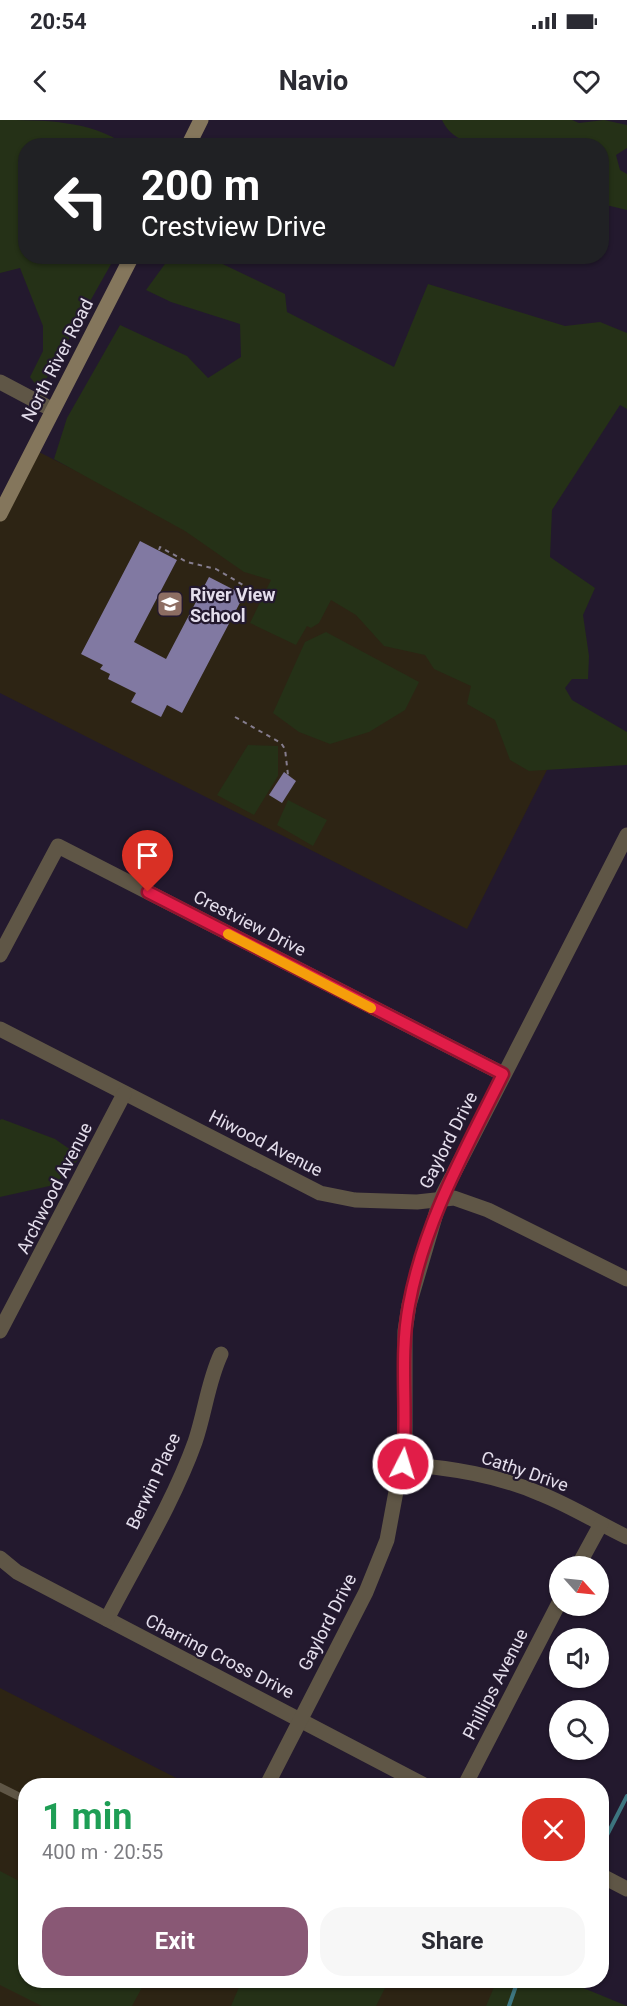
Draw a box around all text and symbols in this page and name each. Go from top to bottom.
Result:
text: 20:54 [30,9,87,34]
icon: back [24,65,57,98]
text: Navio [279,65,348,97]
icon: heart [570,65,603,98]
text: 200 m [141,161,260,210]
icon: left [42,162,120,240]
text: Crestview Drive [141,211,326,243]
street label: North River Road [17,295,97,425]
place label: River View School [190,584,276,626]
school or university icon: River View School [155,589,185,619]
pin [122,830,173,892]
icon: arrive [131,839,164,872]
street label: Crestview Drive [190,886,310,960]
street label: Gaylord Drive [415,1088,481,1192]
street label: Hiwood Avenue [206,1105,326,1181]
street label: Archwood Avenue [12,1119,96,1257]
street label: Berwin Place [122,1430,184,1532]
position arrow [371,1432,435,1496]
street label: Cathy Drive [479,1446,571,1496]
north arrow [549,1556,609,1616]
map controls [549,1556,609,1760]
street label: Gaylord Drive [294,1570,360,1674]
street label: Charring Cross Drive [142,1609,298,1703]
street label: Phillips Avenue [458,1625,532,1743]
button: sound [549,1628,609,1688]
button: search [549,1700,609,1760]
text: 1 min [42,1796,133,1838]
button: close [522,1798,585,1861]
text: 400 m · 20:55 [42,1840,163,1864]
button: Exit [42,1907,308,1976]
button: Share [320,1907,585,1976]

